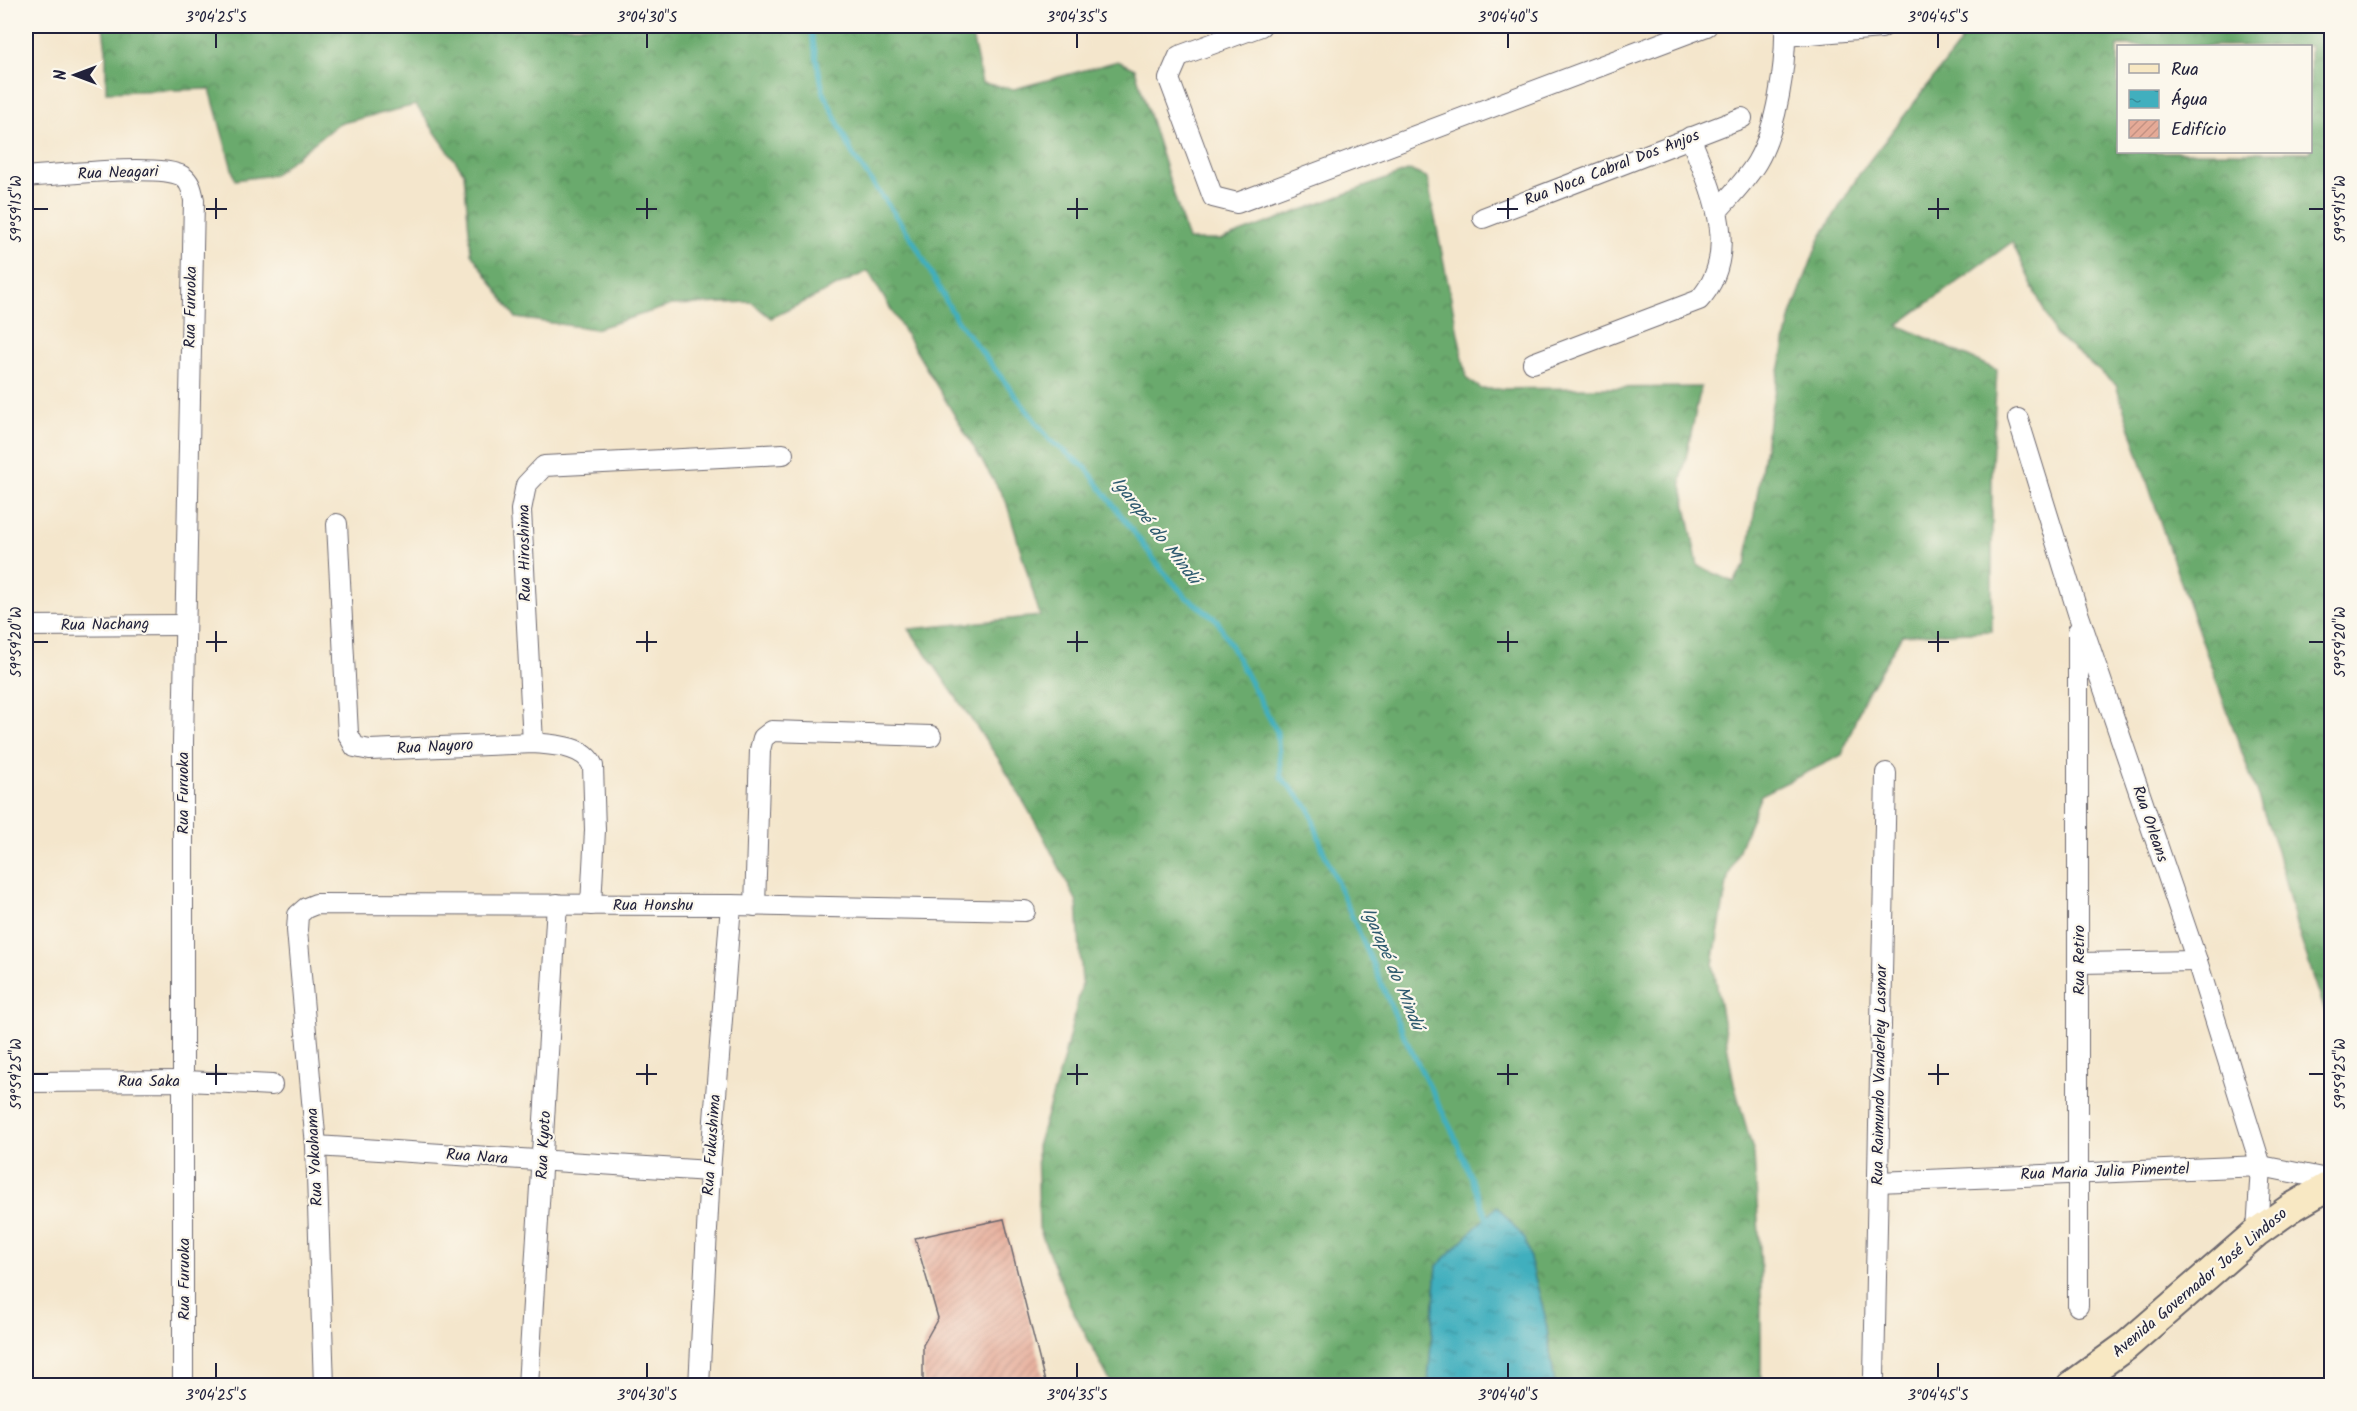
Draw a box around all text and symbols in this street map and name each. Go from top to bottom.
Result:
text: 3°04'25"S [185,6,247,30]
text: 3°04'30"S [617,6,677,30]
text: 3°04'35"S [1046,6,1108,30]
text: 3°04'40"S [1478,6,1538,30]
text: 3°04'45"S [1908,6,1968,30]
north arrow [45,45,105,105]
legend [2117,45,2312,153]
text: Rua [2171,56,2199,85]
text: N [49,70,74,80]
text: Água [2171,86,2208,115]
text: Edifício [2171,116,2226,145]
street label: Rua Noca Cabral Dos Anjos [1521,123,1703,213]
street label: Rua Neagari [77,159,160,187]
text: 59°59'15"W [5,175,29,243]
text: 59°59'15"W [2329,175,2353,243]
street label: Rua Furuoka [178,266,204,348]
water label: Igarapé do Mindú [1103,471,1209,594]
street label: Rua Hiroshima [512,504,538,602]
text: 59°59'20"W [5,606,29,677]
text: 59°59'20"W [2329,606,2353,677]
street label: Rua Nachang [60,612,150,638]
street label: Rua Nayoro [396,733,474,761]
street label: Rua Furuoka [171,752,196,834]
street label: Rua Orleans [2125,782,2175,866]
street label: Rua Honshu [613,893,694,918]
water label: Igarapé do Mindú [1353,903,1432,1038]
street label: Rua Retiro [2067,925,2092,995]
street label: Rua Raimundo Vanderley Lasmar [1866,963,1894,1186]
text: 59°59'25"W [5,1038,29,1110]
text: 59°59'25"W [2329,1038,2353,1110]
street label: Rua Saka [118,1069,180,1094]
street label: Rua Fukushima [696,1093,728,1197]
street label: Rua Yokohama [300,1107,330,1207]
street label: Rua Kyoto [530,1110,558,1180]
street label: Rua Nara [445,1142,509,1172]
street label: Rua Maria Julia Pimentel [2020,1157,2190,1187]
street label: Avenida Governador José Lindoso [2107,1202,2293,1364]
street label: Rua Furuoka [172,1238,197,1320]
text: 3°04'25"S [185,1384,247,1408]
text: 3°04'30"S [617,1384,677,1408]
text: 3°04'35"S [1046,1384,1108,1408]
text: 3°04'40"S [1478,1384,1538,1408]
text: 3°04'45"S [1908,1384,1968,1408]

